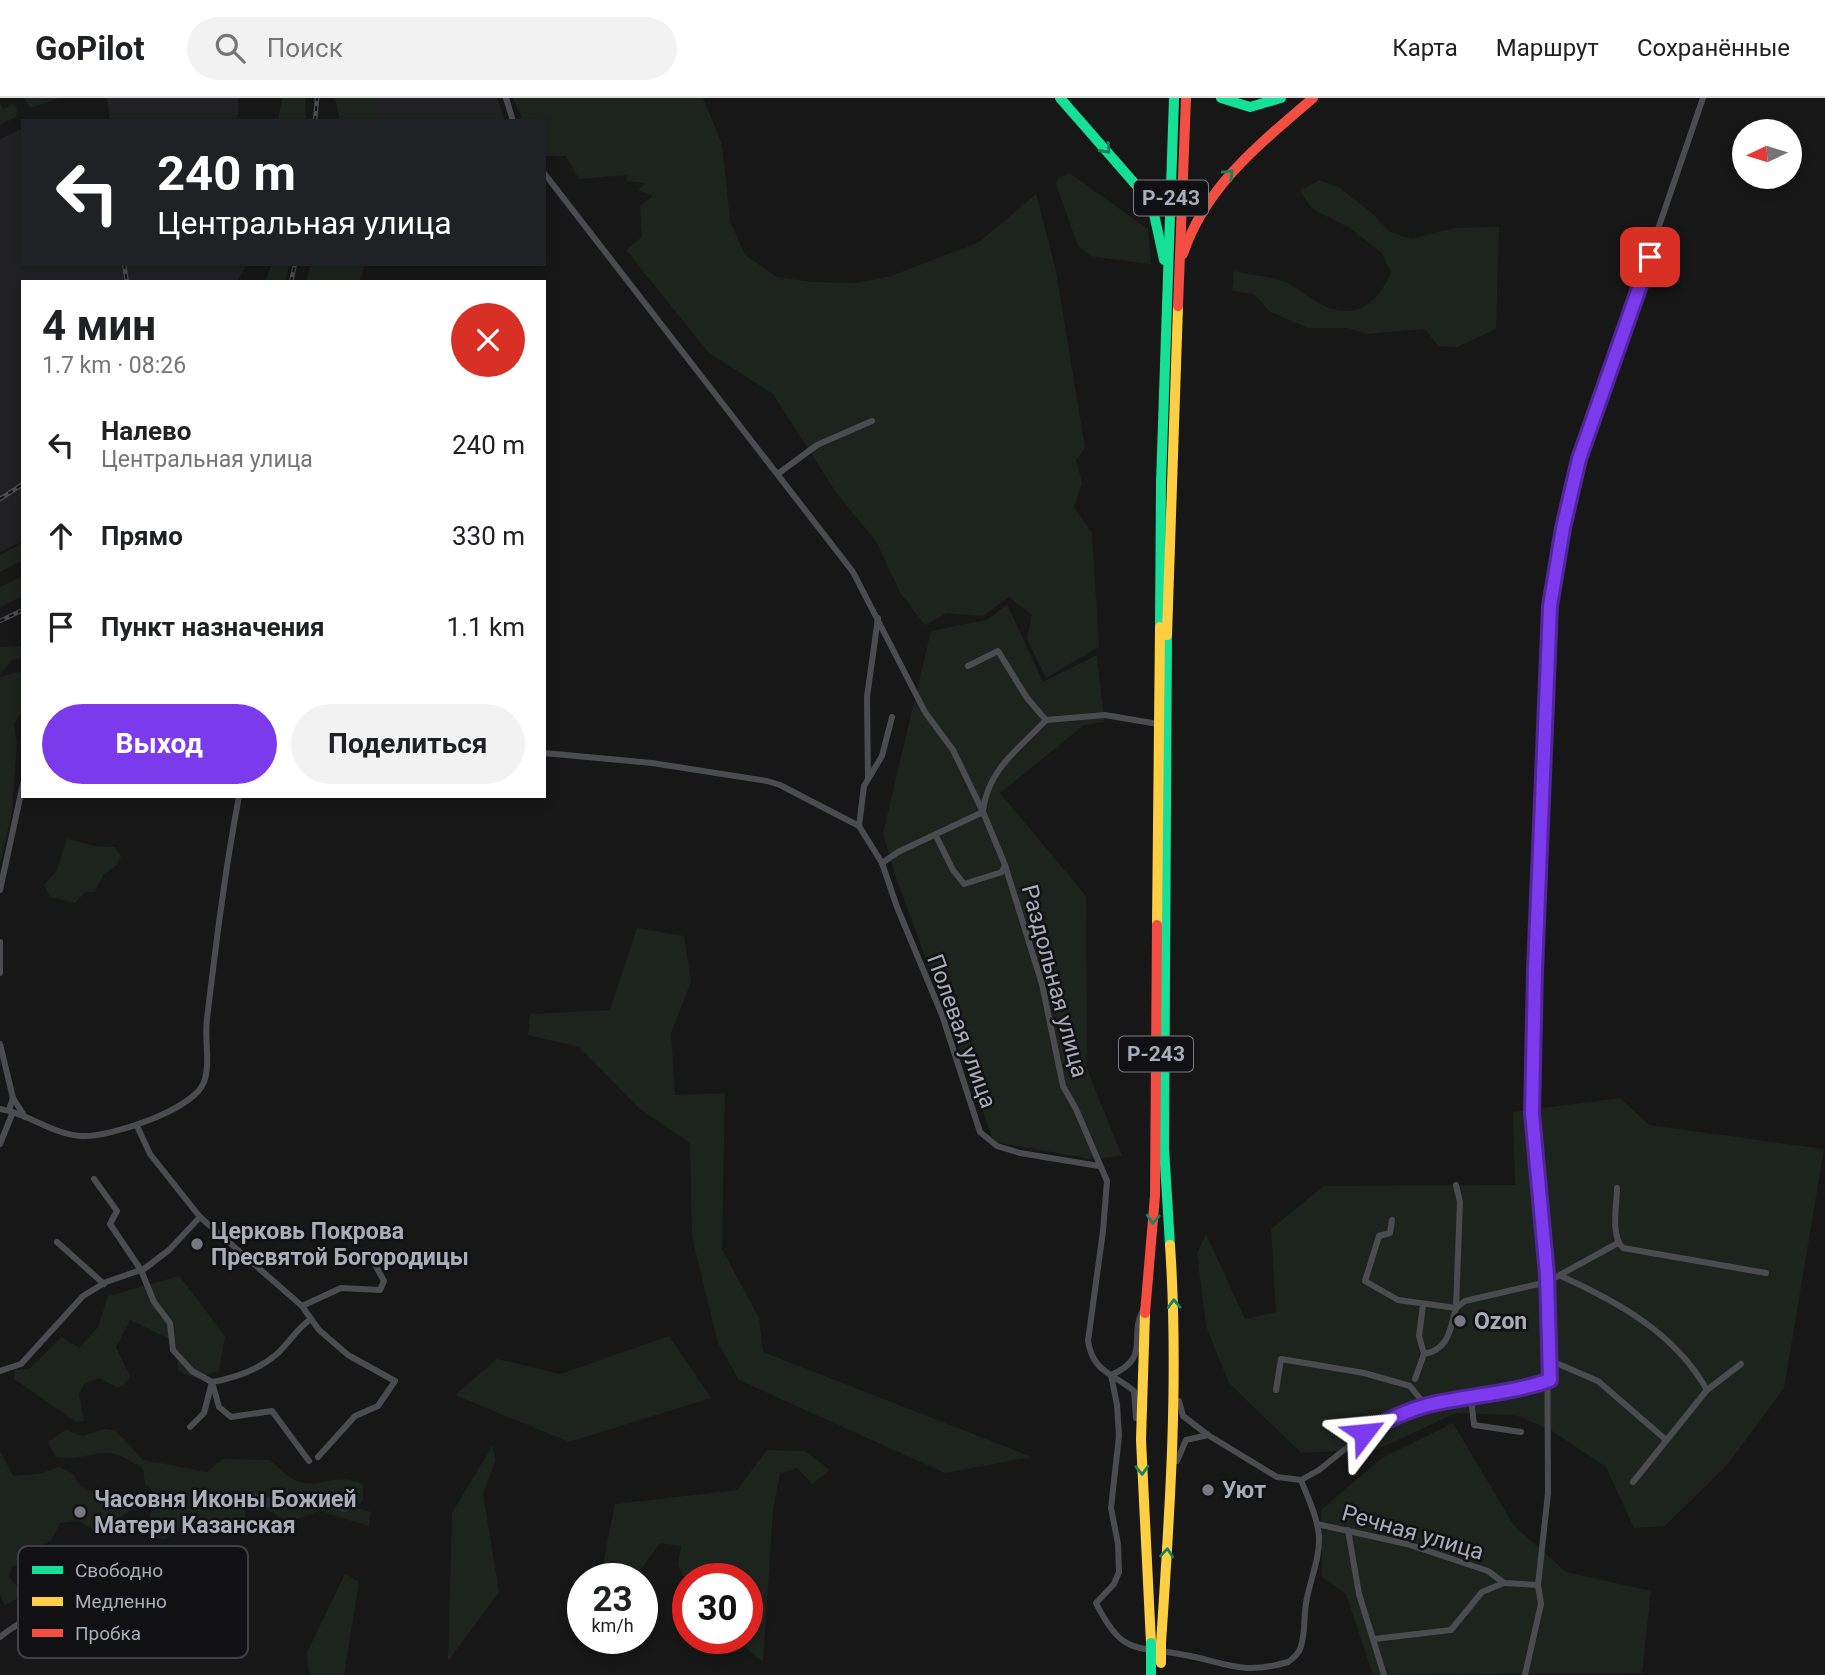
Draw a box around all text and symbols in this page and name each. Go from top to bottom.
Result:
search box [187,17,677,80]
text: GoPilot [35,29,145,68]
icon: search [211,29,249,67]
text: Поиск [267,33,343,63]
text: Карта [1392,34,1458,62]
text: Маршрут [1496,34,1599,62]
text: Сохранённые [1637,34,1790,62]
north arrow [1732,119,1802,189]
map controls [1732,119,1802,189]
one-way arrow [1098,141,1110,154]
text: 240 m [157,145,296,202]
icon: left [42,147,133,238]
one-way arrow [1220,170,1233,183]
road number: Р-243 [1134,180,1208,216]
text: Центральная улица [157,204,452,242]
pin [1620,227,1680,287]
icon: arrive [1631,238,1669,276]
text: 4 мин [42,301,156,350]
button: close [451,303,525,377]
text: 1.7 km · 08:26 [42,352,186,379]
text: Налево [101,416,191,446]
icon: left [42,426,80,464]
text: 240 m [452,430,525,460]
text: Центральная улица [101,446,313,473]
icon: ahead [42,517,80,555]
text: Прямо [101,521,183,551]
text: 330 m [452,521,525,551]
icon: arrive [42,608,80,646]
text: Пункт назначения [101,612,325,642]
text: 1.1 km [446,612,525,642]
button: Выход [42,704,277,784]
button: Поделиться [291,704,525,784]
street label: Раздольная улица [1016,882,1093,1080]
street label: Полевая улица [921,950,1002,1112]
road number: Р-243 [1119,1037,1193,1072]
one-way arrow [1146,1213,1161,1224]
place label: Церковь Покрова Пресвятой Богородицы [211,1218,469,1271]
marker: Церковь Покрова Пресвятой Богородицы [189,1236,205,1252]
one-way arrow [1166,1298,1181,1309]
place label: Ozon [1474,1308,1527,1335]
marker: Ozon [1452,1313,1468,1329]
position arrow [1327,1396,1401,1470]
one-way arrow [1135,1465,1150,1476]
place label: Уют [1222,1477,1266,1504]
marker: Уют [1200,1482,1216,1498]
place label: Часовня Иконы Божией Матери Казанская [94,1486,357,1539]
street label: Речная улица [1339,1499,1487,1566]
marker: Часовня Иконы Божией Матери Казанская [72,1504,88,1520]
legend [18,1546,248,1658]
one-way arrow [1159,1547,1174,1558]
text: Свободно [75,1559,163,1582]
speed limit sign: 30 [672,1563,763,1654]
text: 23 [592,1579,633,1620]
text: Медленно [75,1590,167,1613]
text: km/h [591,1615,634,1636]
text: Пробка [75,1622,141,1645]

